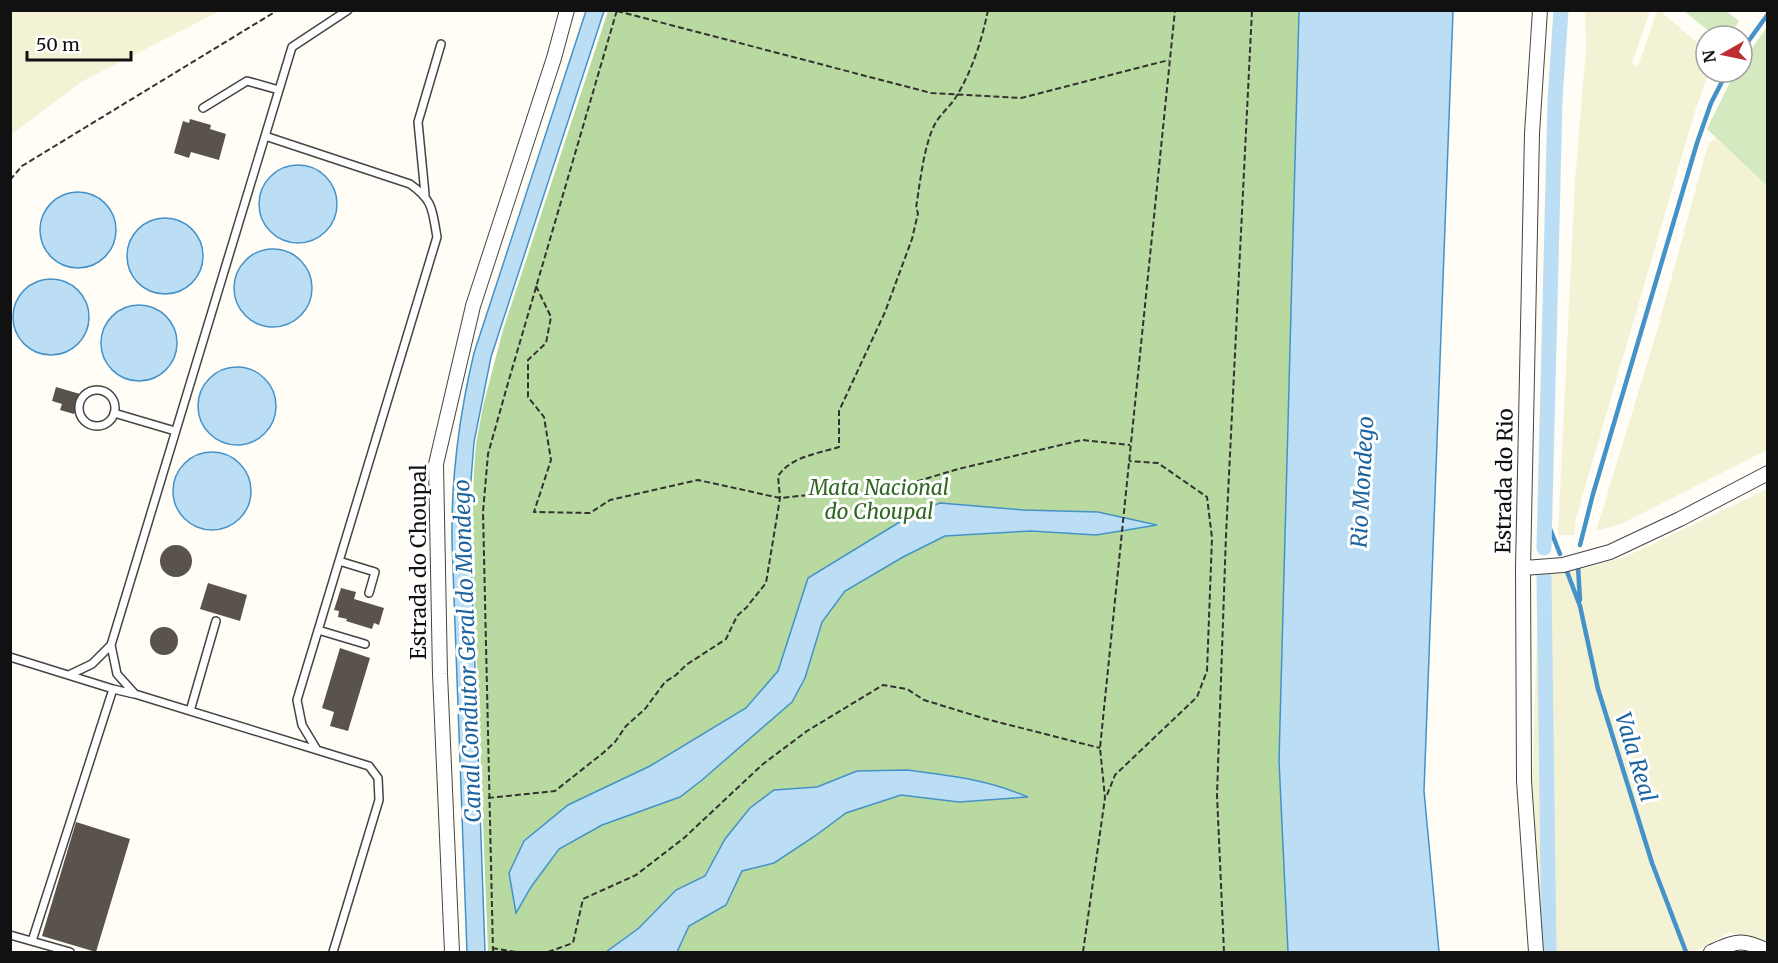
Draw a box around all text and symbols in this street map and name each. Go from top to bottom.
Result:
scale bar [27,24,130,62]
north arrow [1694,24,1754,84]
text: 50 m [36,33,80,56]
text: N [1698,48,1720,64]
street label: Estrada do Rio [1489,408,1519,554]
water label: Rio Mondego [1345,415,1379,549]
street label: Estrada do Choupal [405,464,432,660]
park label: Mata Nacional do Choupal [808,474,949,525]
water label: Canal Condutor Geral do Mondego [447,479,487,823]
water label: Vala Real [1609,709,1663,805]

